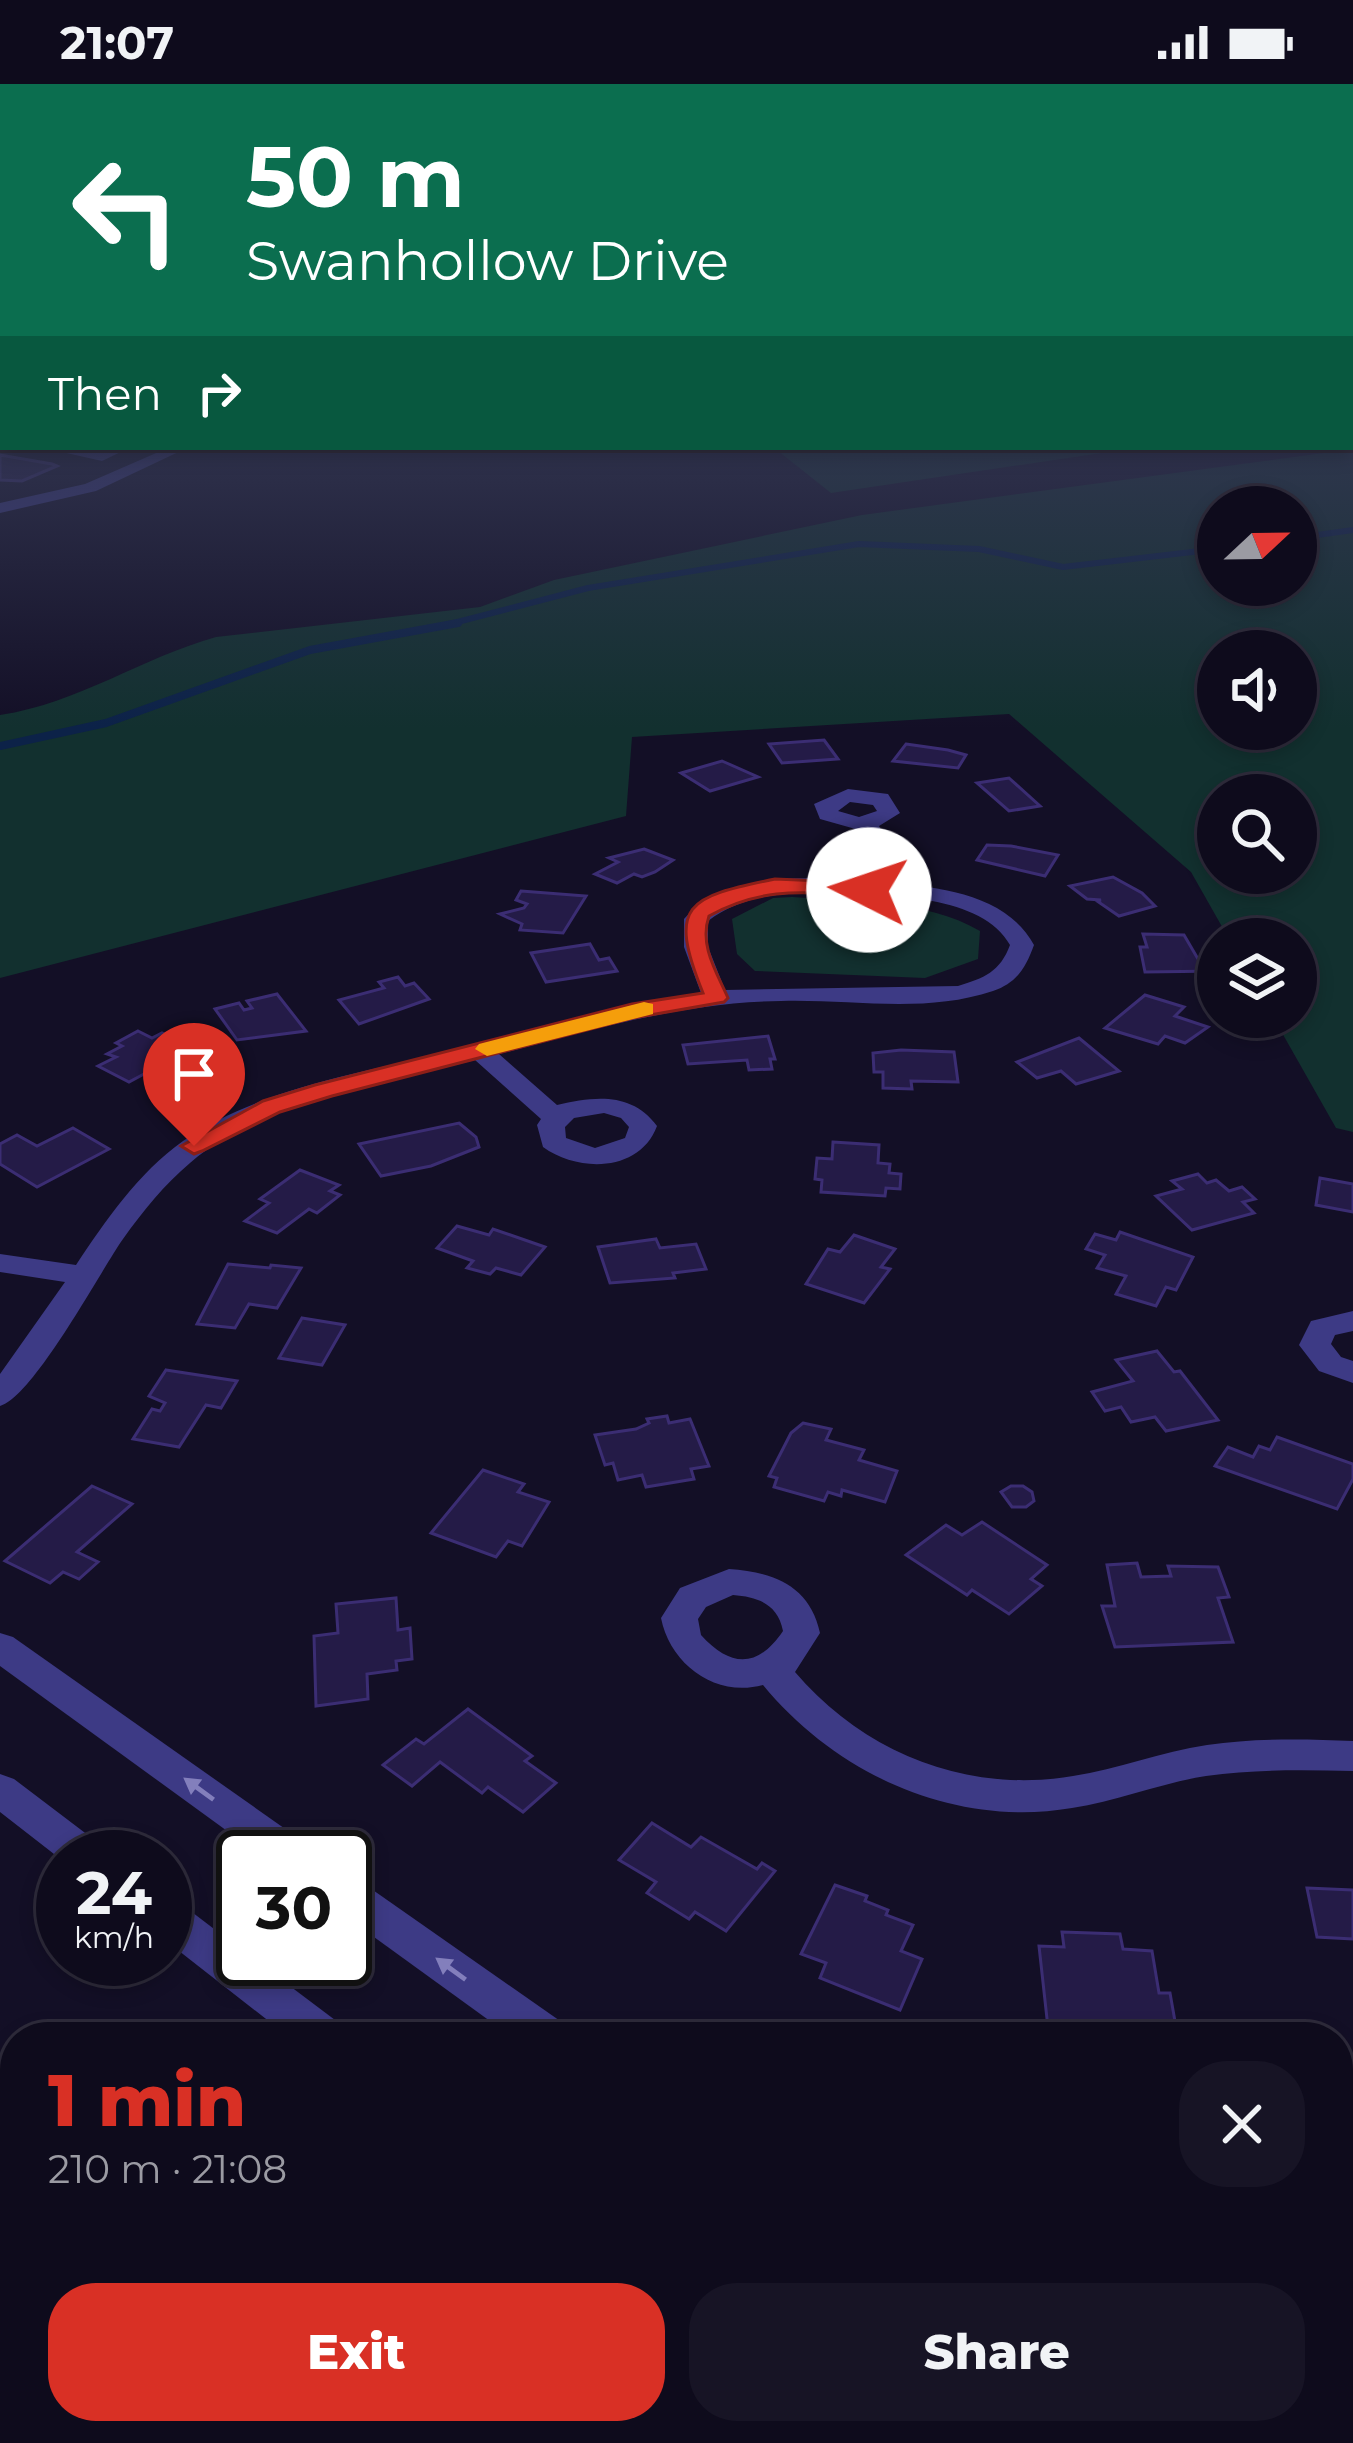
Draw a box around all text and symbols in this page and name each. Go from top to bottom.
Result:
text: 21:07 [60,15,174,70]
text: 50 m [246,126,465,228]
icon: left [48,132,204,288]
text: Swanhollow Drive [246,228,729,294]
icon: right [186,360,252,426]
text: Then [48,366,162,421]
north arrow [1197,486,1317,606]
map controls [1197,486,1317,1038]
button: sound [1197,630,1317,750]
button: search [1197,774,1317,894]
position arrow [806,827,932,953]
button: layers [1197,918,1317,1038]
pin [143,1023,245,1146]
icon: arrive [161,1041,227,1107]
one-way arrow [183,1778,215,1801]
speed limit sign: 30 [216,1830,372,1986]
text: 24 [76,1856,152,1929]
text: km/h [74,1919,154,1956]
one-way arrow [435,1958,467,1981]
text: 1 min [48,2056,246,2144]
button: close [1179,2061,1305,2187]
text: 210 m · 21:08 [48,2145,287,2193]
button: Exit [48,2283,665,2421]
button: Share [689,2283,1305,2421]

